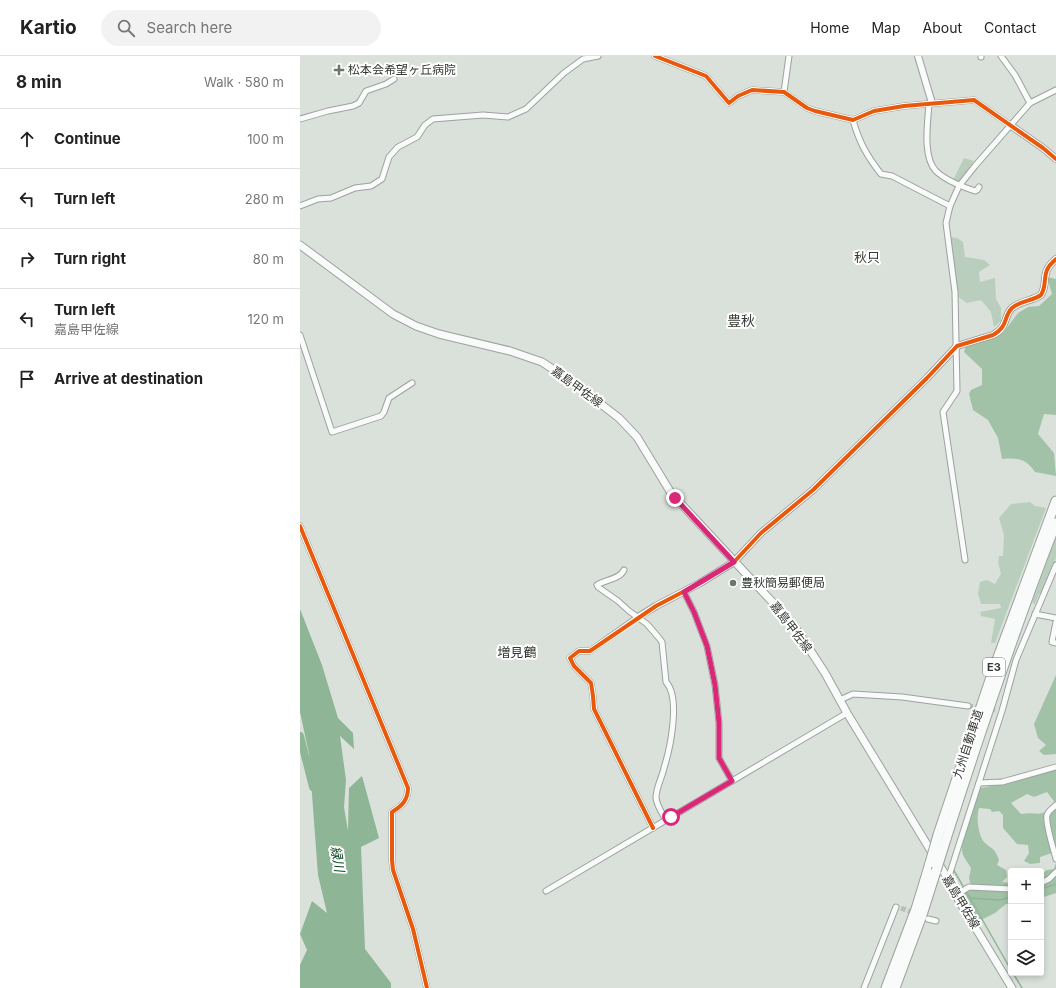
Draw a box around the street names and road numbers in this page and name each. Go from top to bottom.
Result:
street label: 嘉島甲佐線 [549,363,606,410]
street label: 嘉島甲佐線 [767,598,815,655]
road number: E3 [983,658,1005,676]
street label: 九州自動車道 [949,707,986,780]
street label: 嘉島甲佐線 [940,872,983,931]

